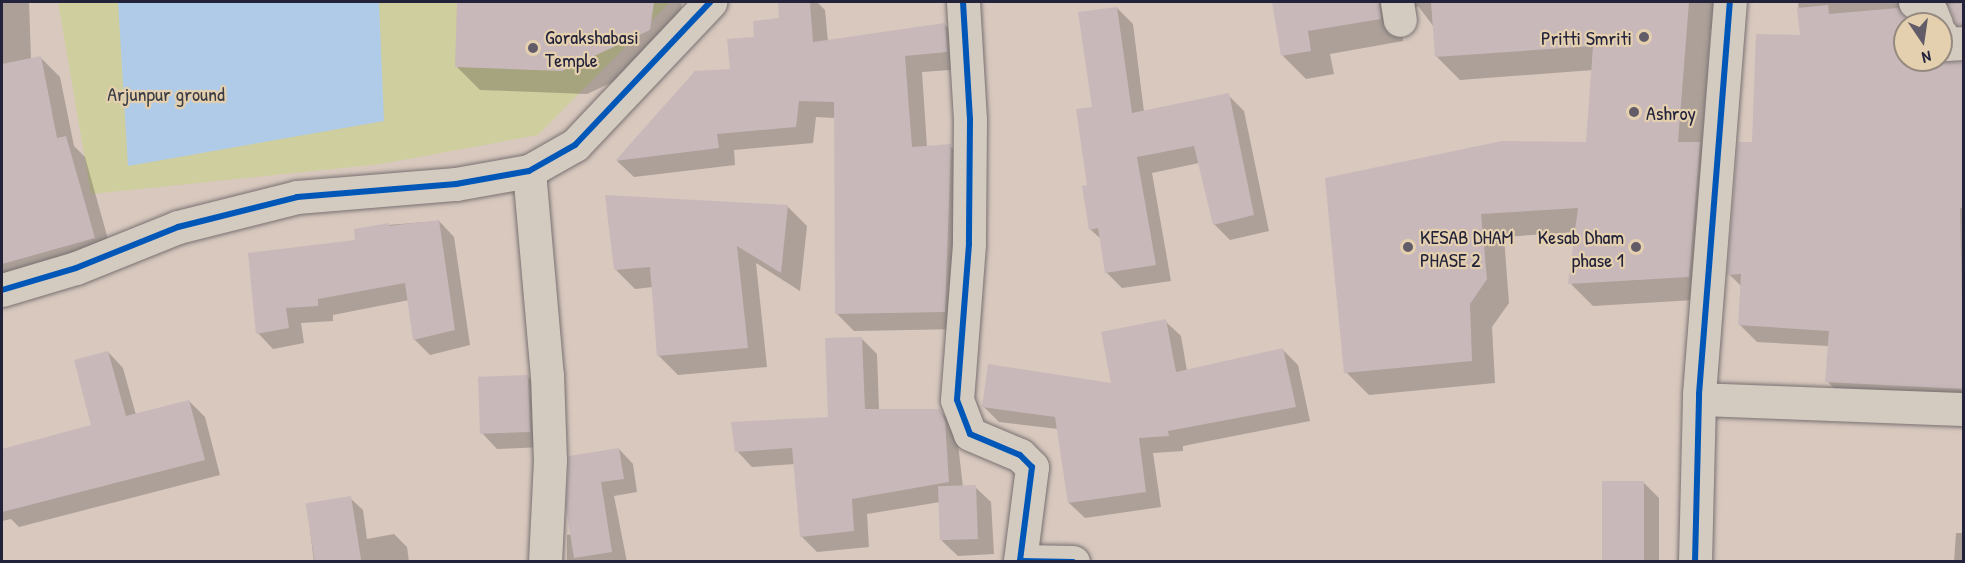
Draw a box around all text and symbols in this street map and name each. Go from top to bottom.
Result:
north arrow [1893,12,1953,72]
place label: Gorakshabasi Temple [545,24,639,71]
place label: Pritti Smriti [1541,25,1632,49]
marker: Pritti Smriti [1637,30,1651,44]
marker: Gorakshabasi Temple [526,41,540,55]
text: N [1920,46,1933,69]
park label: Arjunpur ground [107,81,225,105]
place label: Ashroy [1646,100,1696,124]
marker: Ashroy [1627,105,1641,119]
place label: KESAB DHAM PHASE 2 [1420,224,1513,271]
place label: Kesab Dham phase 1 [1538,224,1624,271]
marker: KESAB DHAM PHASE 2 [1401,240,1415,254]
marker: Kesab Dham phase 1 [1629,240,1643,254]

